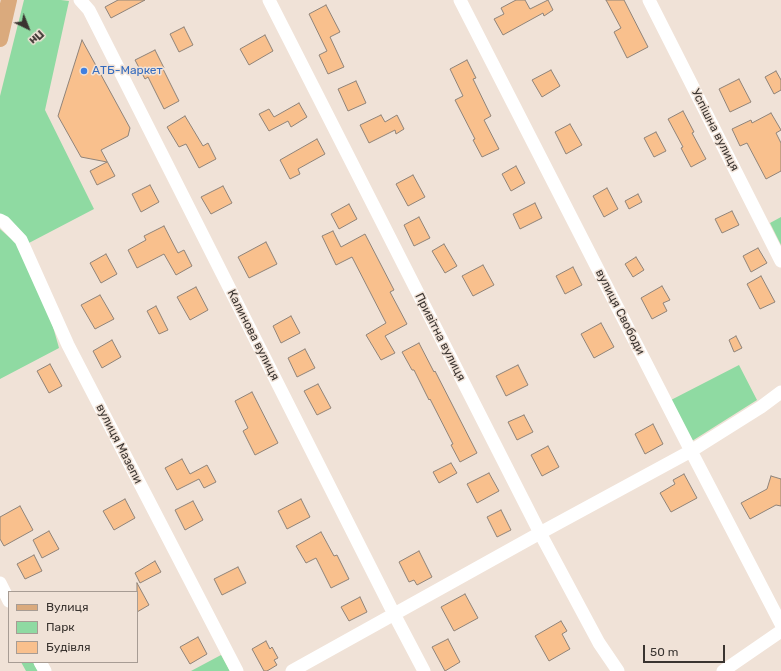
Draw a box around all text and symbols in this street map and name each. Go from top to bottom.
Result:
north arrow [8,8,48,48]
text: Пн [27,27,47,47]
place label: АТБ-Маркет [92,64,163,78]
marker: АТБ-Маркет [79,66,89,76]
street label: Успішна вулиця [688,86,742,174]
street label: вулиця Свободи [592,267,648,357]
street label: Калинова вулиця [224,287,282,383]
street label: Привітна вулиця [412,291,468,383]
street label: вулиця Мазепи [93,402,145,486]
legend [8,591,138,663]
text: Вулиця [46,600,88,614]
text: Парк [46,620,75,634]
scale bar [645,637,727,663]
text: Будівля [46,640,91,654]
text: 50 m [650,645,678,659]

